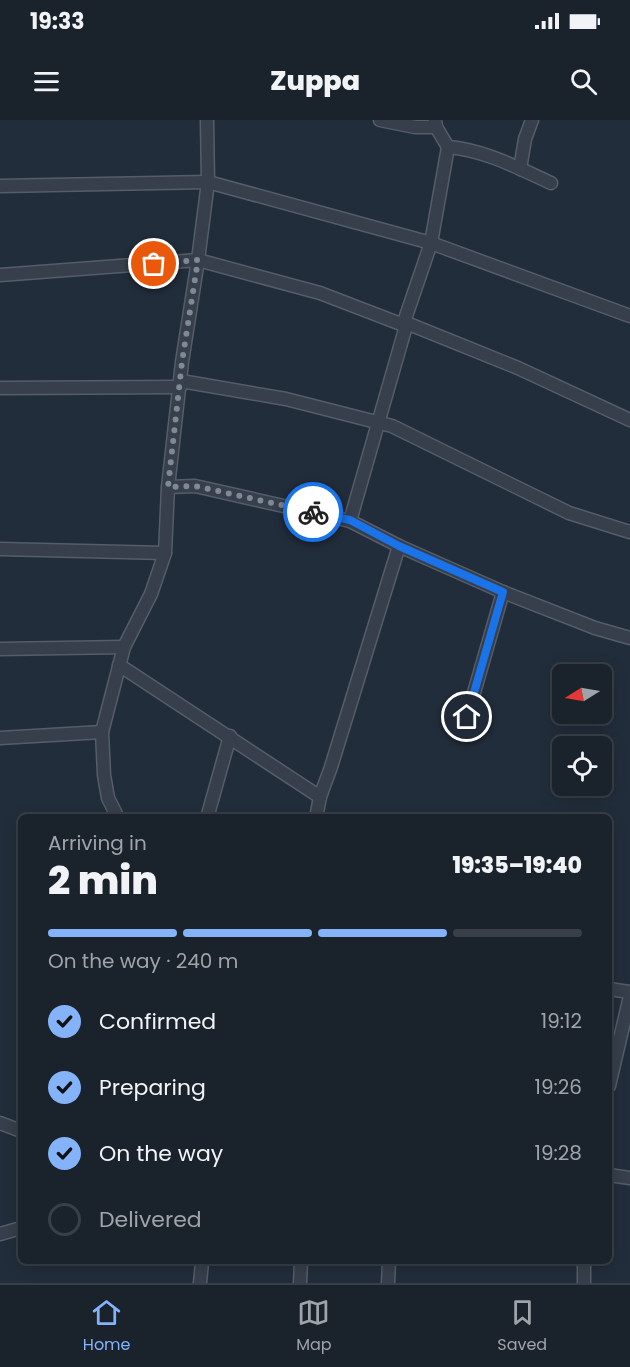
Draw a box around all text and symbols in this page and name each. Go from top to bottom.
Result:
text: 19:33 [30,6,85,37]
text: Zuppa [270,62,360,99]
icon: menu [30,65,63,98]
icon: search [567,65,600,98]
pin [128,238,179,289]
icon: bag [137,247,170,280]
courier [283,482,343,542]
icon: bike [297,496,330,529]
north arrow [552,664,612,724]
map controls [552,664,612,796]
pin [441,691,492,742]
icon: home [450,700,483,733]
button: locate [552,736,612,796]
text: Arriving in [48,829,147,857]
text: 19:35–19:40 [452,850,582,881]
text: 2 min [48,853,158,908]
text: On the way · 240 m [48,947,238,975]
icon: check [48,1005,81,1038]
text: Confirmed [99,1006,216,1037]
text: 19:12 [541,1007,582,1035]
icon: check [48,1071,81,1104]
text: Preparing [99,1072,206,1103]
text: 19:26 [535,1073,582,1101]
icon: check [48,1137,81,1170]
text: On the way [99,1138,223,1169]
text: 19:28 [535,1139,582,1167]
text: Delivered [99,1204,202,1235]
tab: Home [83,1296,131,1357]
tab: Map [296,1296,332,1357]
tab: Saved [497,1296,547,1357]

